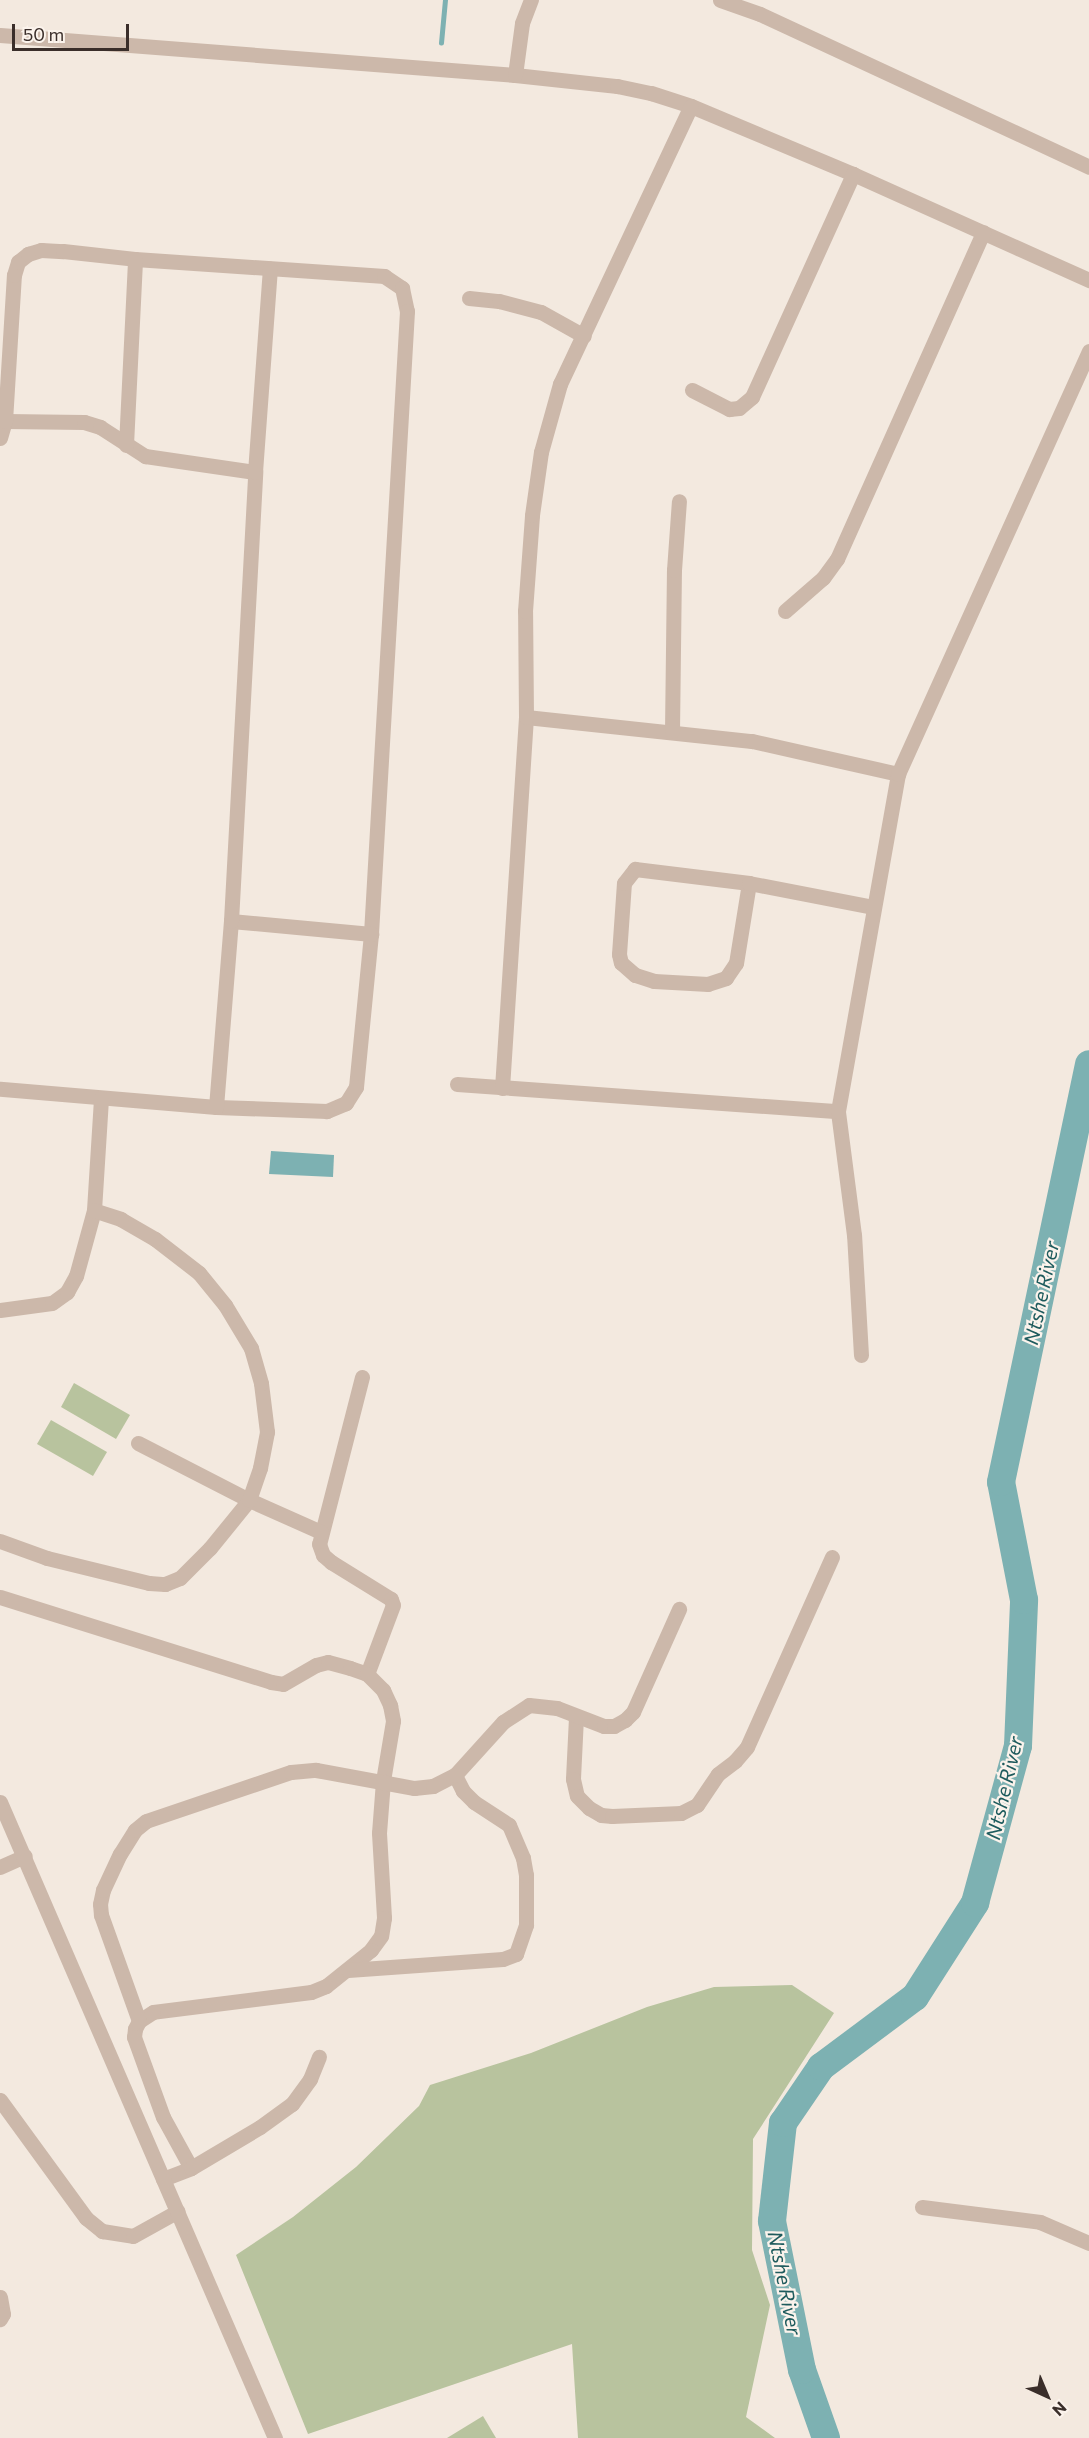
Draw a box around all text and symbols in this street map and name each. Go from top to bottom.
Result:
scale bar [15,12,132,50]
text: 50 m [23,23,64,45]
water label: Ntshe River [1018,1239,1064,1347]
water label: Ntshe River [980,1734,1028,1842]
water label: Ntshe River [763,2229,807,2337]
north arrow [1017,2366,1077,2426]
text: N [1049,2398,1071,2420]

